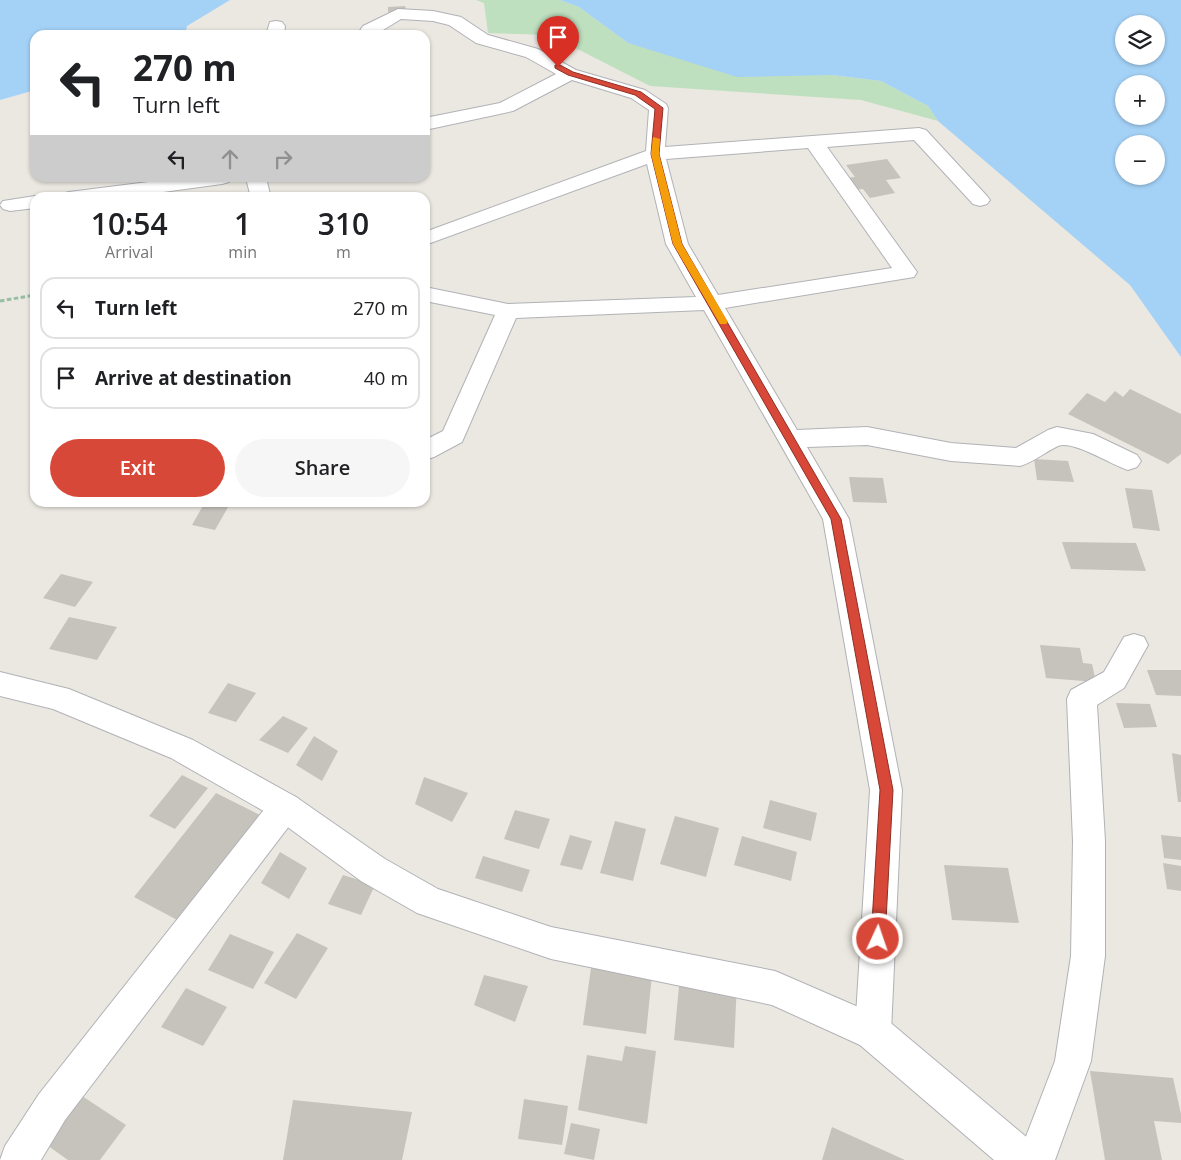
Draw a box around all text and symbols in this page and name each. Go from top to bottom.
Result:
map controls [1115,15,1165,185]
button: layers [1115,15,1165,65]
pin [537,16,579,67]
icon: arrive [544,23,572,51]
text: 270 m [133,44,237,91]
icon: left [50,50,115,115]
button: + [1115,75,1165,125]
text: Turn left [133,89,220,119]
button: − [1115,135,1165,185]
icon: left [163,145,191,173]
icon: ahead [216,145,244,173]
icon: right [269,145,297,173]
text: 10:54 [91,203,168,244]
text: 1 [234,203,251,244]
text: 310 [318,203,369,244]
text: Arrival [105,241,153,263]
text: min [228,241,257,263]
text: m [336,241,351,263]
icon: left [52,294,80,322]
text: Turn left [95,295,177,321]
text: 270 m [353,295,408,321]
icon: arrive [52,364,80,392]
text: Arrive at destination [95,365,292,391]
text: 40 m [364,365,408,391]
button: Exit [50,439,225,497]
button: Share [235,439,410,497]
position arrow [851,912,903,964]

